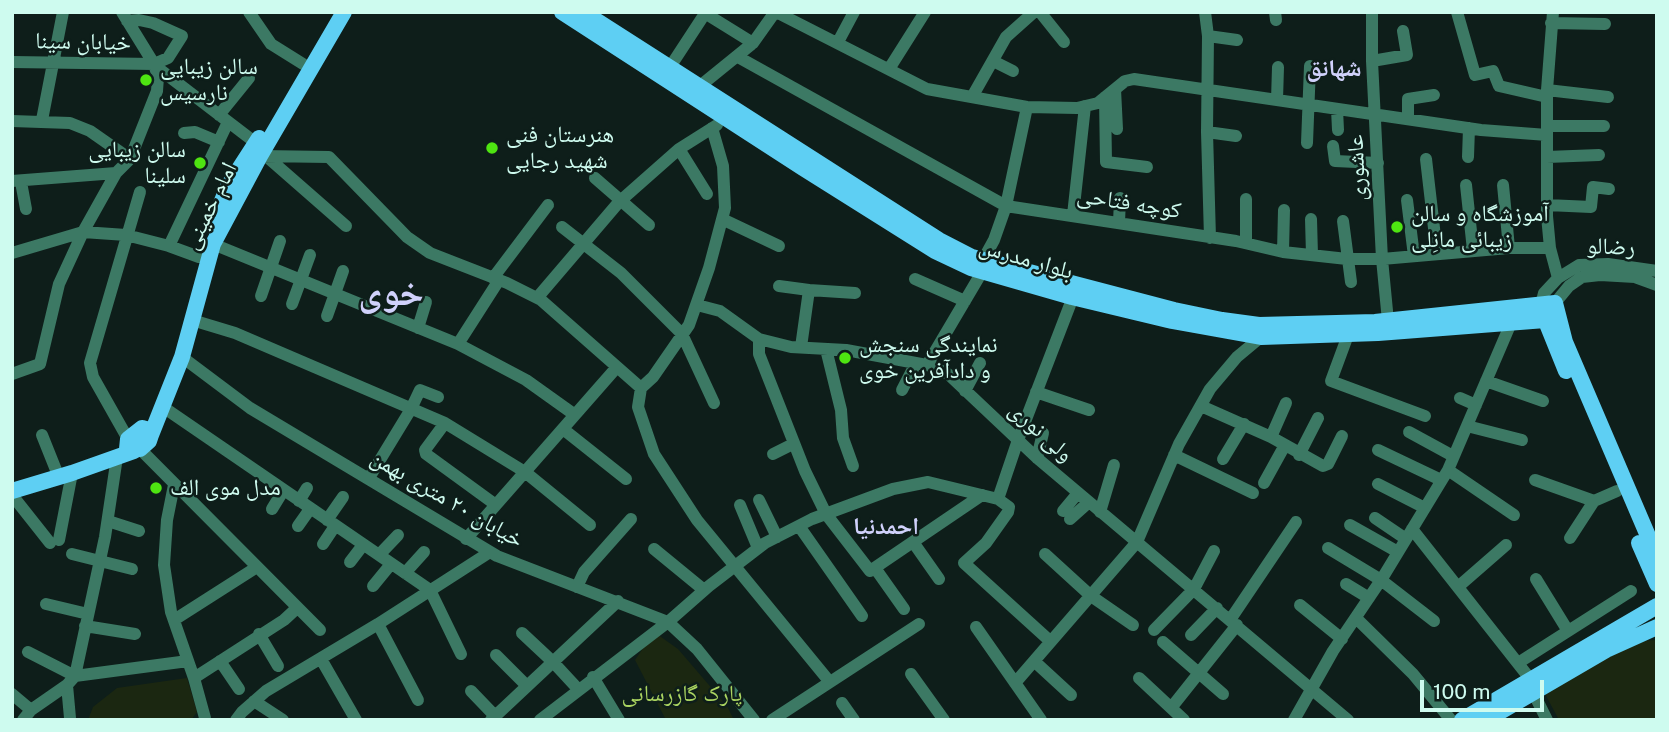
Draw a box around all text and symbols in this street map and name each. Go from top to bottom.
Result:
street label: خیابان سینا [35,27,131,57]
place label: سالن زیبایی نارسیس [160,53,258,107]
district label: شهانق [1306,55,1362,83]
marker: سالن زیبایی نارسیس [138,72,154,88]
place label: هنرستان فنی شهید رجایی [506,121,614,175]
street label: عاشوری [1341,134,1373,202]
place label: سالن زیبایی سلینا [88,136,186,190]
marker: هنرستان فنی شهید رجایی [484,140,500,156]
marker: سالن زیبایی سلینا [192,155,208,171]
street label: امام خمینی [177,158,243,254]
street label: کوچه فتاحی [1075,181,1183,225]
place label: آموزشگاه و سالن زیبائی مانِلی [1411,200,1549,254]
marker: آموزشگاه و سالن زیبائی مانِلی [1389,219,1405,235]
street label: بلوار مدرس [976,232,1076,286]
street label: رضالو [1586,232,1636,262]
district label: خوی [358,272,424,316]
place label: نمایندگی سنجش و دادآفرین خوی [859,331,998,385]
marker: نمایندگی سنجش و دادآفرین خوی [837,350,853,366]
street label: ولی نوری [1003,396,1079,468]
street label: خیابان ۲۰ متری بهمن [366,444,528,554]
place label: مدل موی الف [170,474,281,502]
marker: مدل موی الف [148,480,164,496]
district label: احمدنیا [853,513,919,541]
scale bar [1424,666,1548,710]
text: 100 m [1433,679,1490,704]
park label: پارک گازرسانی [622,680,742,708]

